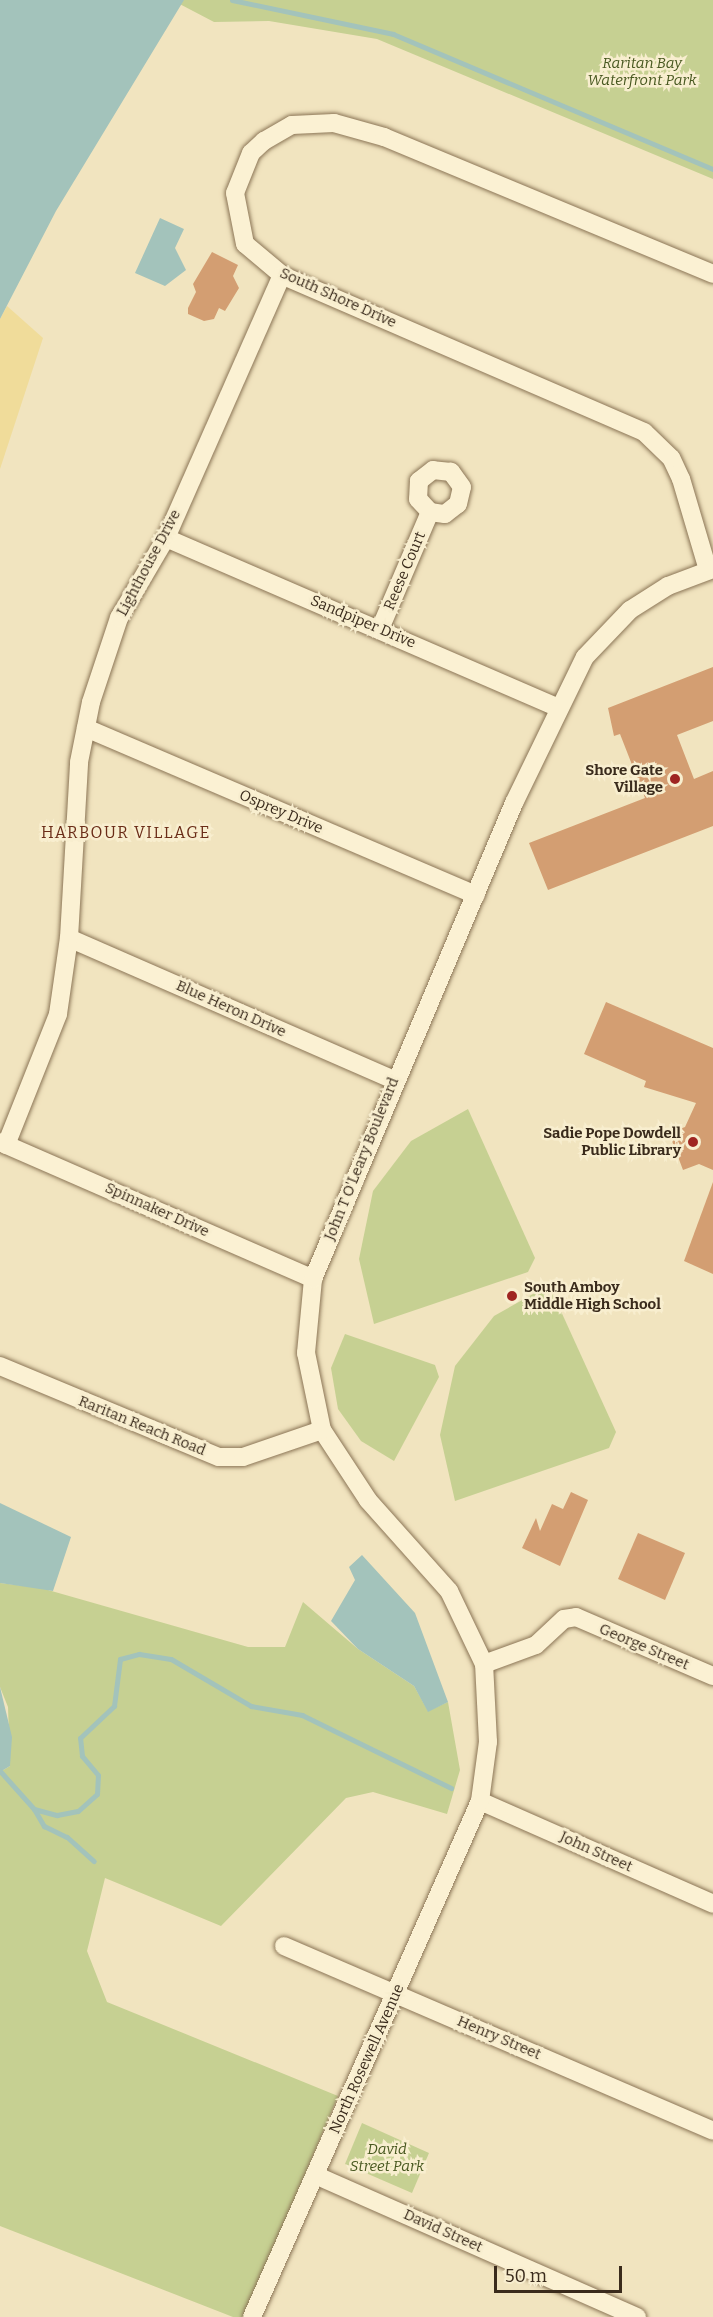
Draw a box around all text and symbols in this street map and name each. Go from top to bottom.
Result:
park label: Raritan Bay Waterfront Park [587,54,697,89]
street label: South Shore Drive [277,264,399,332]
street label: Lighthouse Drive [113,507,185,619]
street label: Reese Court [380,529,430,613]
street label: Sandpiper Drive [308,592,418,652]
place label: Shore Gate Village [585,761,663,796]
marker: Shore Gate Village [668,772,682,786]
street label: Osprey Drive [236,786,326,838]
district label: HARBOUR VILLAGE [41,823,211,843]
street label: Blue Heron Drive [173,977,289,1041]
street label: John T O'Leary Boulevard [321,1075,403,1243]
place label: Sadie Pope Dowdell Public Library [543,1124,681,1159]
marker: Sadie Pope Dowdell Public Library [686,1135,700,1149]
street label: Spinnaker Drive [102,1179,212,1241]
place label: South Amboy Middle High School [524,1278,661,1313]
marker: South Amboy Middle High School [505,1289,519,1303]
street label: Raritan Reach Road [76,1392,208,1460]
street label: George Street [596,1620,692,1674]
street label: John Street [557,1828,635,1876]
street label: North Rosewell Avenue [326,1981,408,2137]
street label: Henry Street [454,2012,544,2064]
park label: David Street Park [350,2140,424,2175]
street label: David Street [401,2206,485,2256]
scale bar [497,2254,624,2292]
text: 50 m [505,2265,547,2287]

